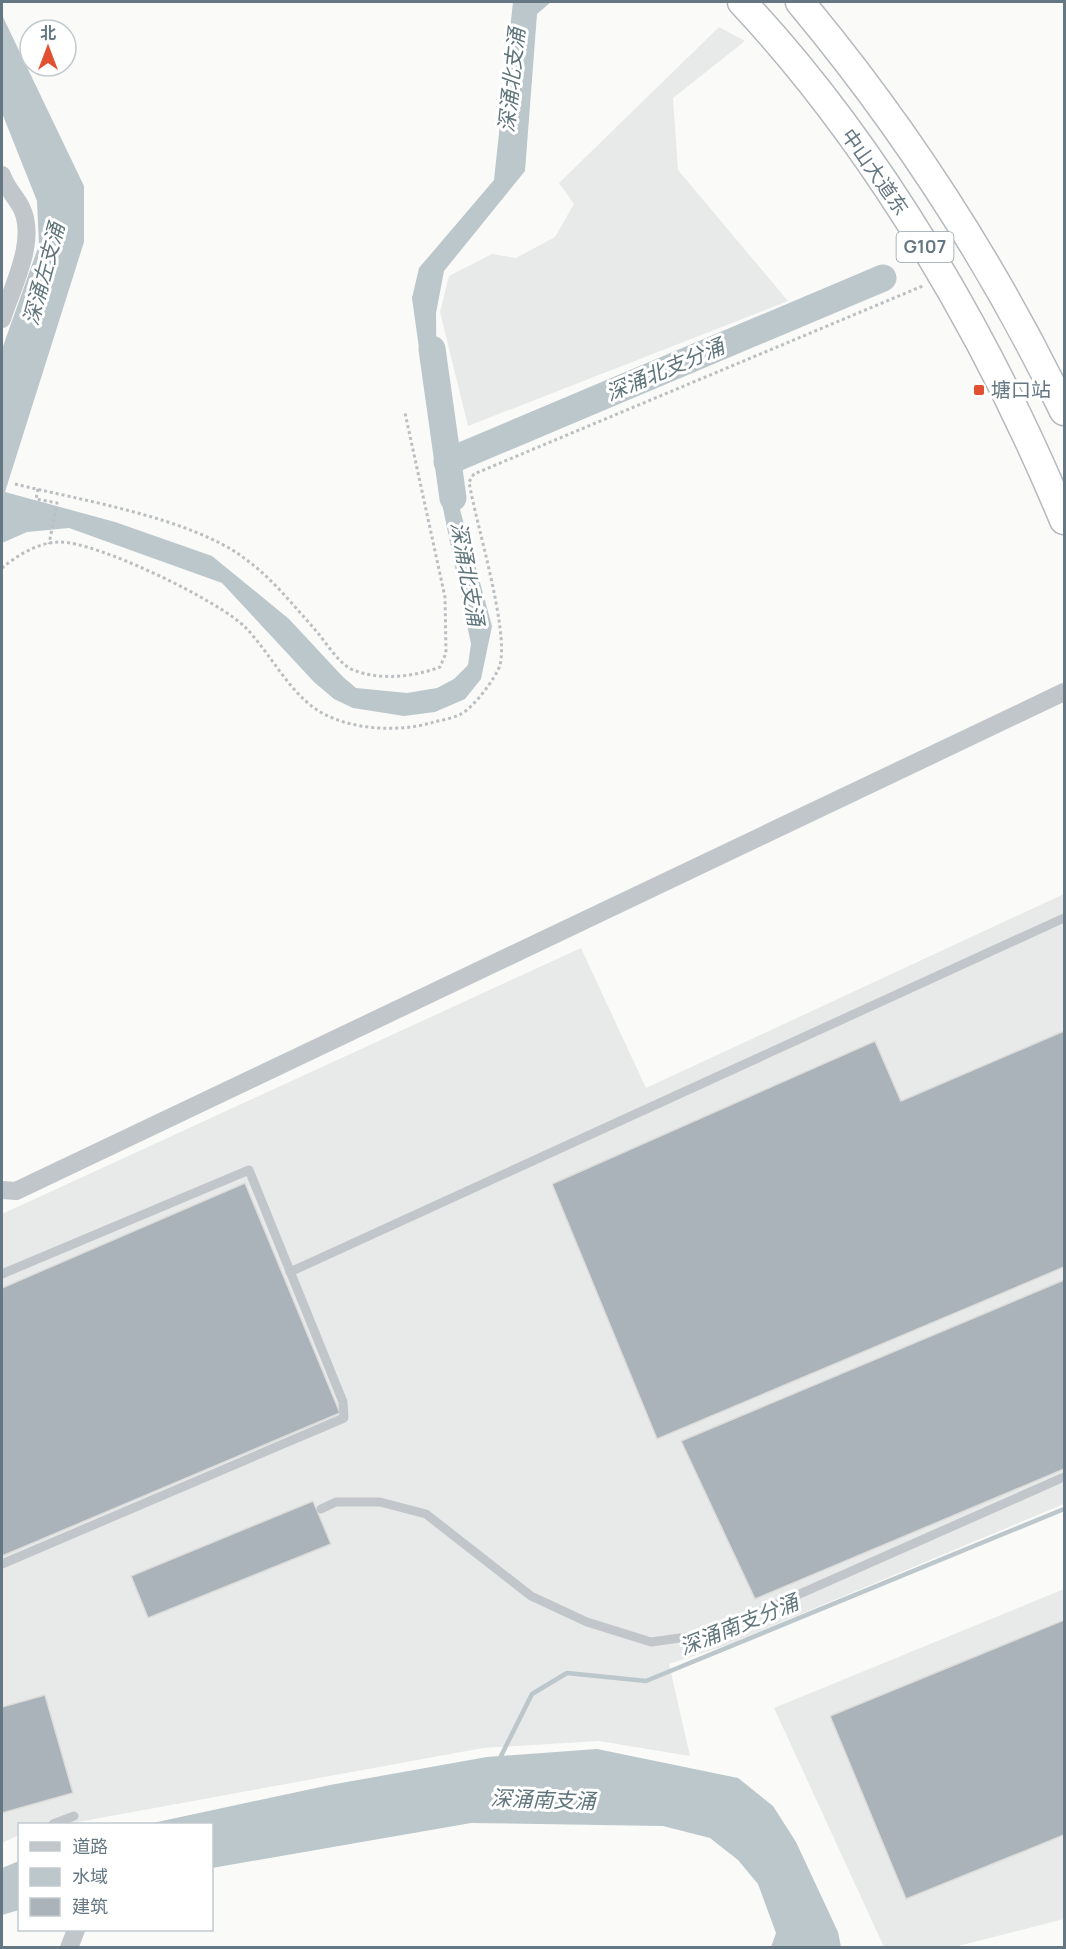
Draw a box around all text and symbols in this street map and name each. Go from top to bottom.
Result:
north arrow [18,18,78,78]
text: 北 [40,22,56,44]
water label: 深涌北支涌 [492,24,531,134]
street label: 中山大道东 [836,123,915,220]
water label: 深涌左支涌 [16,217,71,328]
road number: G107 [896,232,954,262]
water label: 深涌北支分涌 [601,331,730,407]
place label: 塘口站 [991,376,1051,403]
marker: 塘口站 [972,383,986,397]
water label: 深涌北支涌 [445,520,491,630]
water label: 深涌南支分涌 [675,1587,804,1661]
water label: 深涌南支涌 [490,1783,598,1815]
legend [18,1823,213,1931]
text: 道路 [72,1834,108,1858]
text: 水域 [72,1864,108,1888]
text: 建筑 [72,1894,108,1918]

